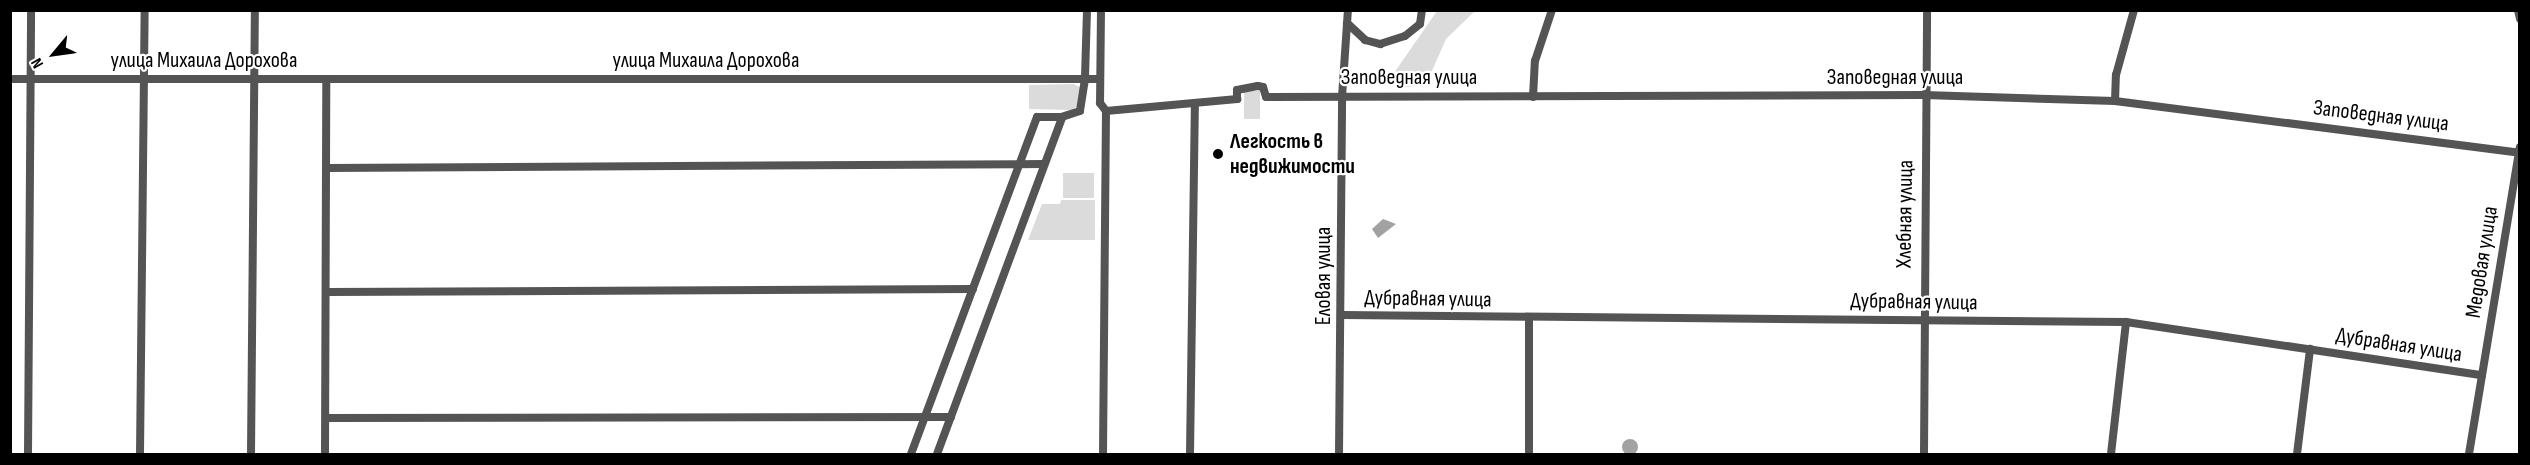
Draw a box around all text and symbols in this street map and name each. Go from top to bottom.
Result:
north arrow [24,24,84,84]
street label: улица Михаила Дорохова [111,48,297,74]
street label: улица Михаила Дорохова [613,48,799,74]
text: N [27,55,48,71]
street label: Заповедная улица [1341,65,1477,91]
street label: Заповедная улица [1827,65,1963,91]
street label: Заповедная улица [2312,95,2450,137]
place label: Легкость в недвижимости [1230,128,1355,180]
marker: Легкость в недвижимости [1211,147,1225,161]
street label: Хлебная улица [1891,160,1919,268]
street label: Медовая улица [2460,204,2504,320]
street label: Еловая улица [1311,227,1337,325]
street label: Дубравная улица [1364,285,1492,313]
street label: Дубравная улица [1850,288,1978,316]
street label: Дубравная улица [2334,322,2464,368]

